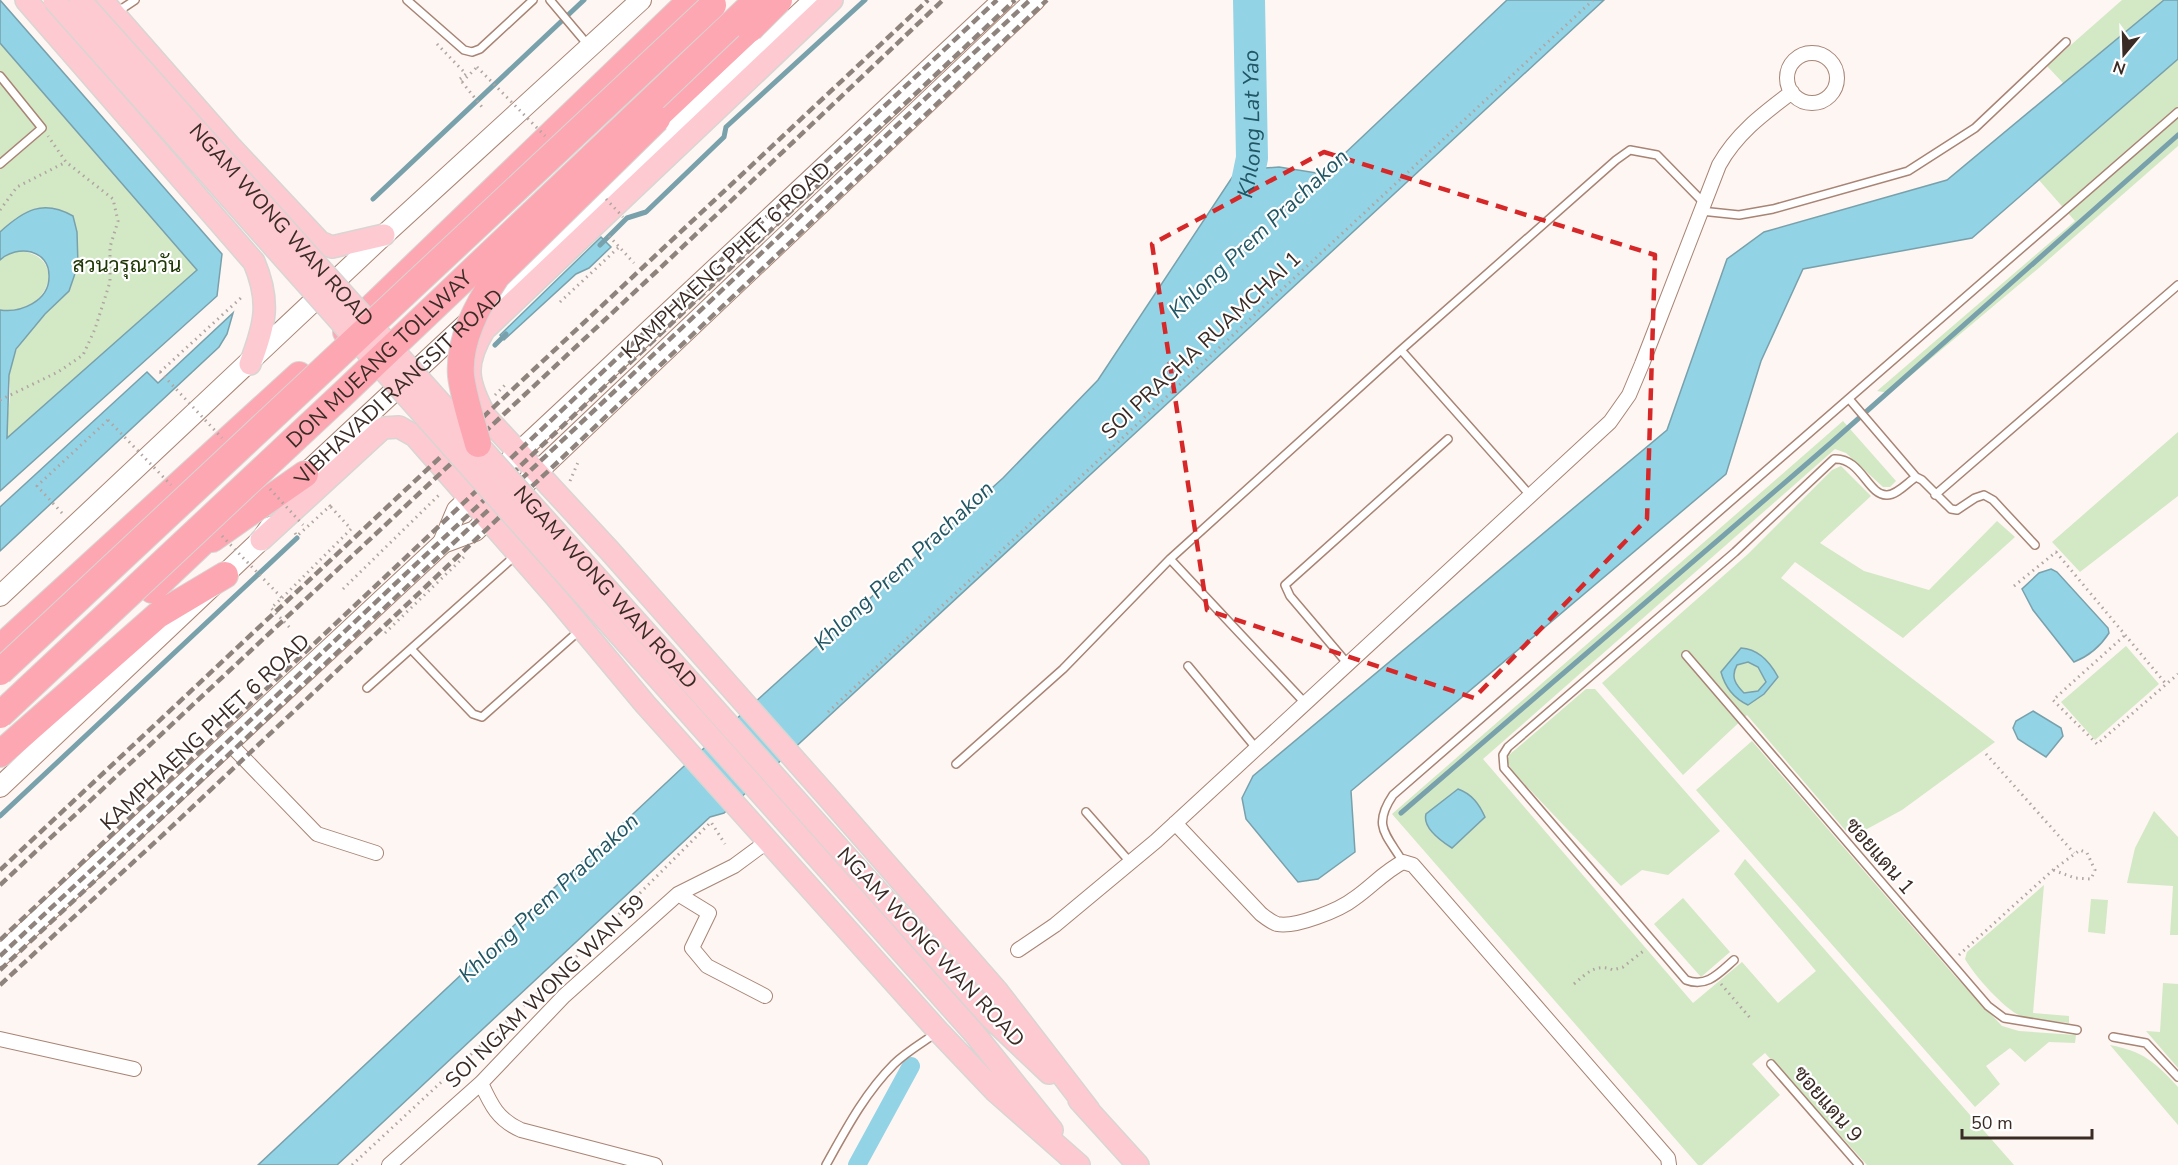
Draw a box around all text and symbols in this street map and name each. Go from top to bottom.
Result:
north arrow [2094,24,2154,84]
water label: Khlong Lat Yao [1230,50,1269,201]
text: N [2110,55,2129,80]
street label: NGAM WONG WAN ROAD [183,118,380,333]
water label: Khlong Prem Prachakon [1162,142,1355,325]
street label: KAMPHAENG PHET 6 ROAD [615,155,837,365]
street label: SOI PRACHA RUAMCHAI 1 [1095,245,1307,445]
park label: สวนวรุณาวัน [73,251,182,279]
street label: DON MUEANG TOLLWAY [280,264,479,454]
street label: VIBHAVADI RANGSIT ROAD [287,282,509,491]
water label: Khlong Prem Prachakon [807,474,1000,657]
street label: NGAM WONG WAN ROAD [507,480,704,695]
street label: KAMPHAENG PHET 6 ROAD [94,627,316,837]
water label: Khlong Prem Prachakon [452,806,645,989]
street label: ซอยแดน 1 [1839,812,1921,900]
street label: NGAM WONG WAN ROAD [831,841,1031,1053]
street label: SOI NGAM WONG WAN 59 [439,888,651,1094]
street label: ซอยแดน 9 [1787,1060,1869,1148]
scale bar [1962,1102,2092,1140]
text: 50 m [1971,1111,2013,1135]

